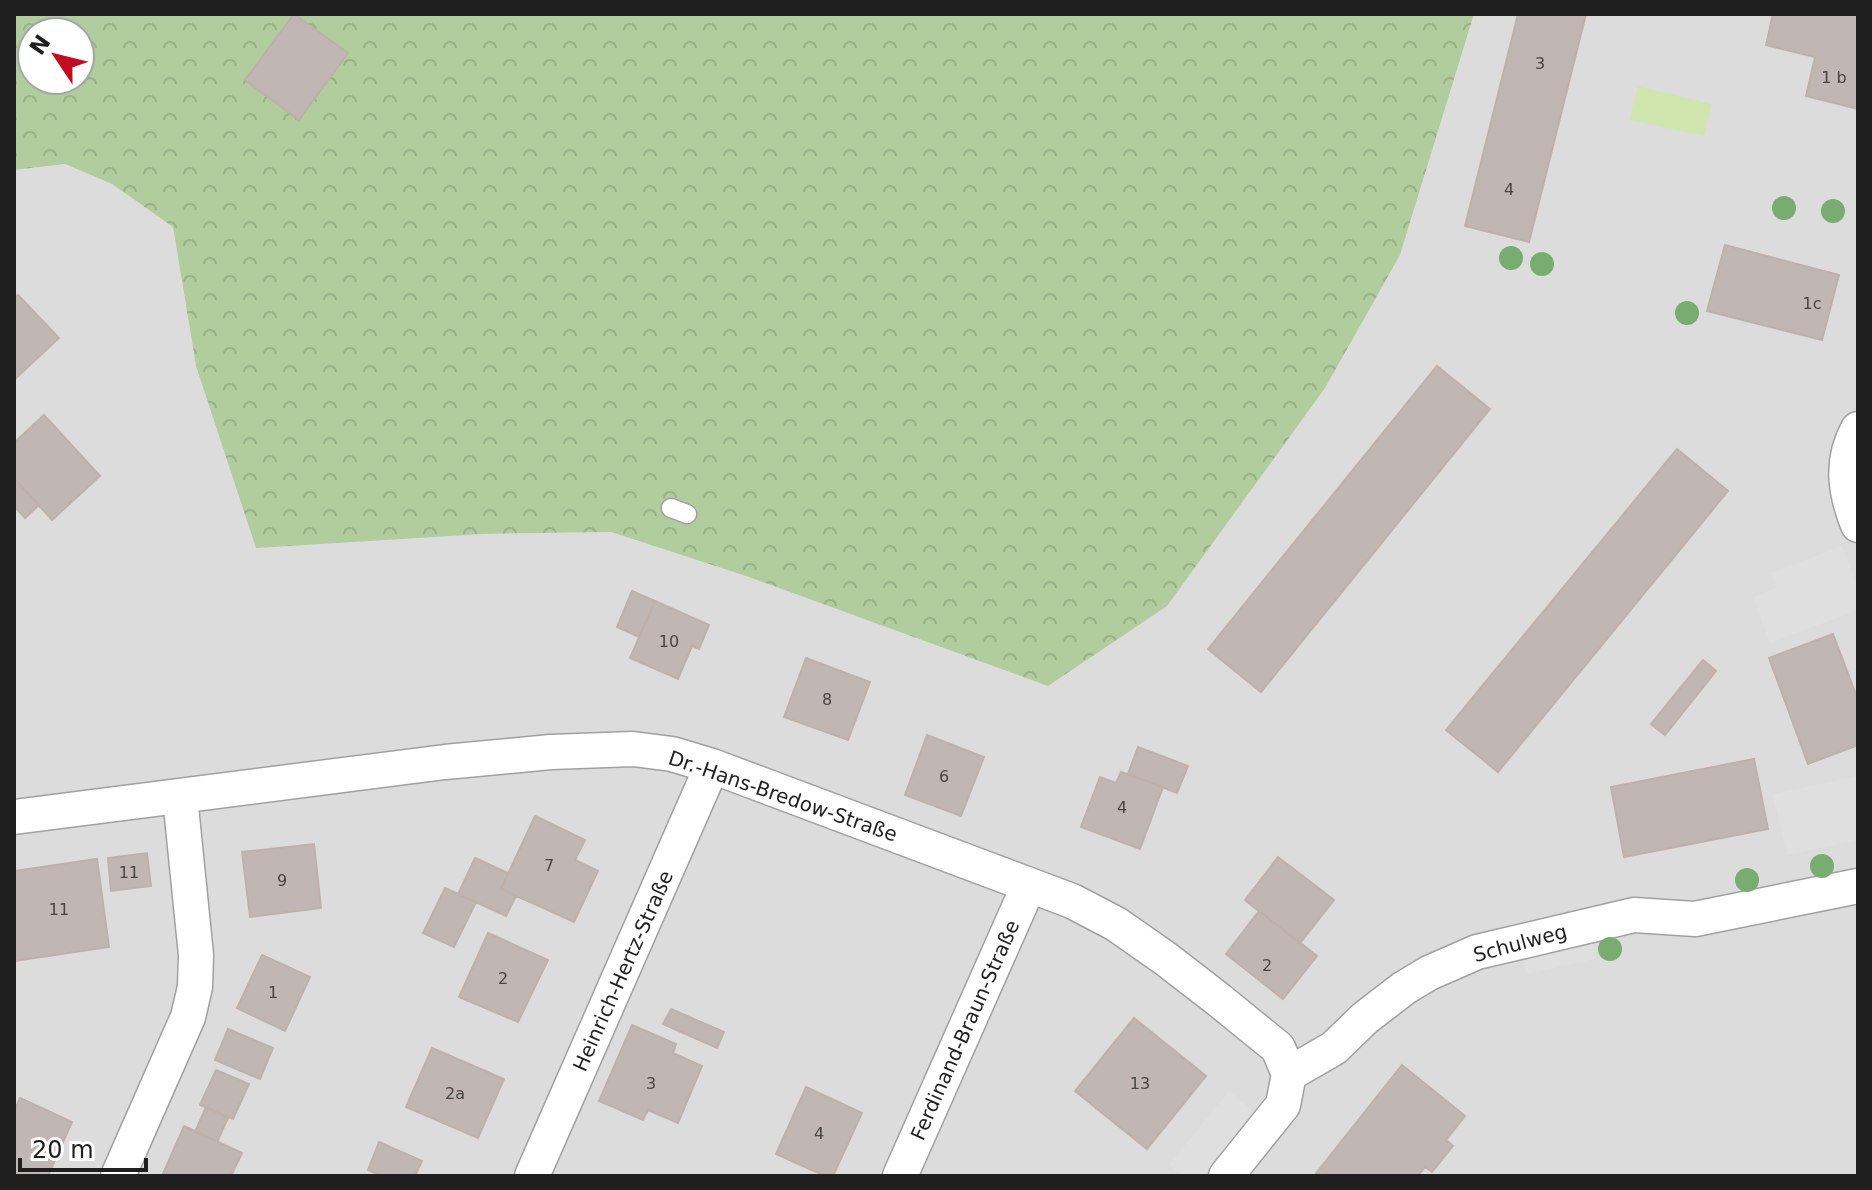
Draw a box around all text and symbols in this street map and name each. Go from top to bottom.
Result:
north arrow [16,16,96,96]
text: N [25,30,56,60]
house number: 3 [1535,54,1545,73]
house number: 1 b [1821,68,1847,87]
house number: 4 [1504,180,1514,199]
house number: 1c [1803,294,1821,313]
house number: 10 [659,632,679,651]
house number: 8 [822,690,832,709]
street label: Dr.-Hans-Bredow-Straße [665,746,901,846]
house number: 6 [939,767,949,786]
house number: 4 [1117,798,1127,817]
house number: 7 [544,856,554,875]
house number: 11 [119,863,139,882]
street label: Heinrich-Hertz-Straße [568,867,678,1075]
house number: 9 [277,871,287,890]
house number: 11 [49,900,69,919]
street label: Ferdinand-Braun-Straße [906,916,1024,1144]
street label: Schulweg [1471,919,1569,967]
house number: 2 [1262,956,1272,975]
house number: 2 [498,969,508,988]
house number: 1 [268,983,278,1002]
house number: 3 [646,1074,656,1093]
house number: 13 [1130,1074,1150,1093]
house number: 2a [445,1084,465,1103]
scale bar [20,1122,146,1172]
house number: 4 [814,1124,824,1143]
text: 20 m [32,1136,94,1164]

